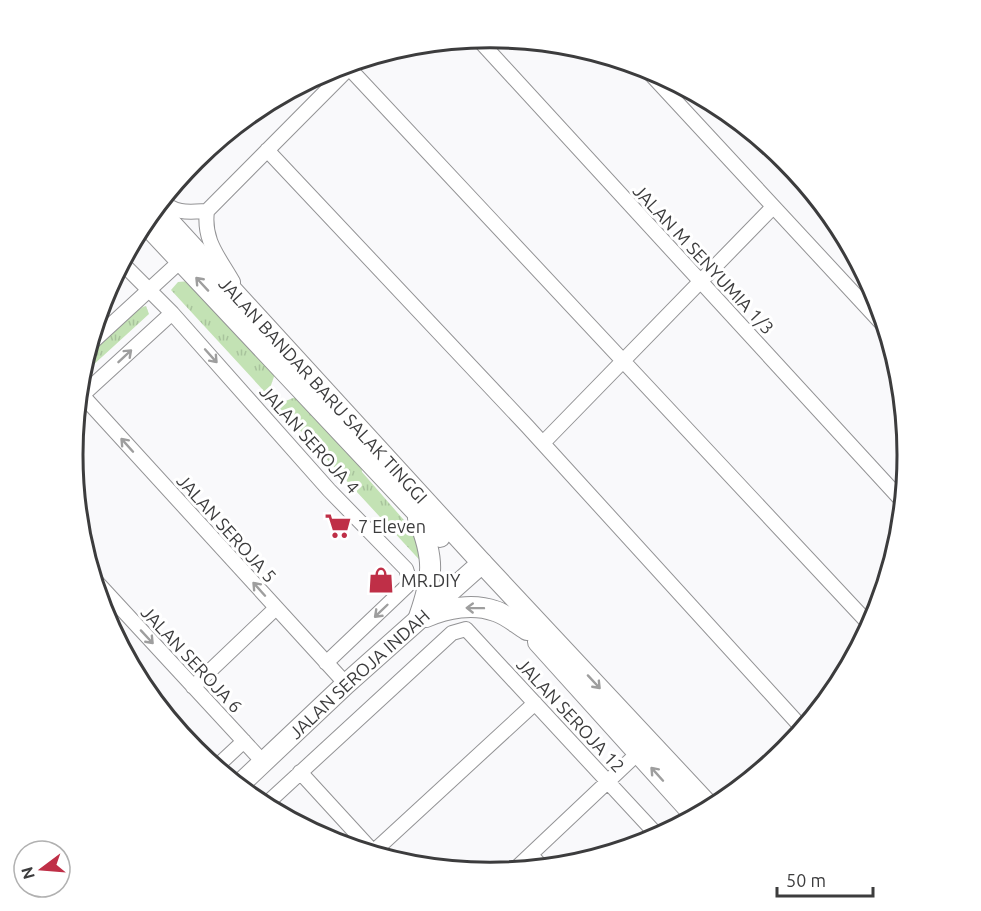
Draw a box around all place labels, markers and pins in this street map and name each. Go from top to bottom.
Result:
supermarket icon: 7 Eleven [323,511,353,541]
place label: 7 Eleven [358,516,426,536]
shop icon: MR.DIY [366,565,396,595]
place label: MR.DIY [401,570,461,590]

